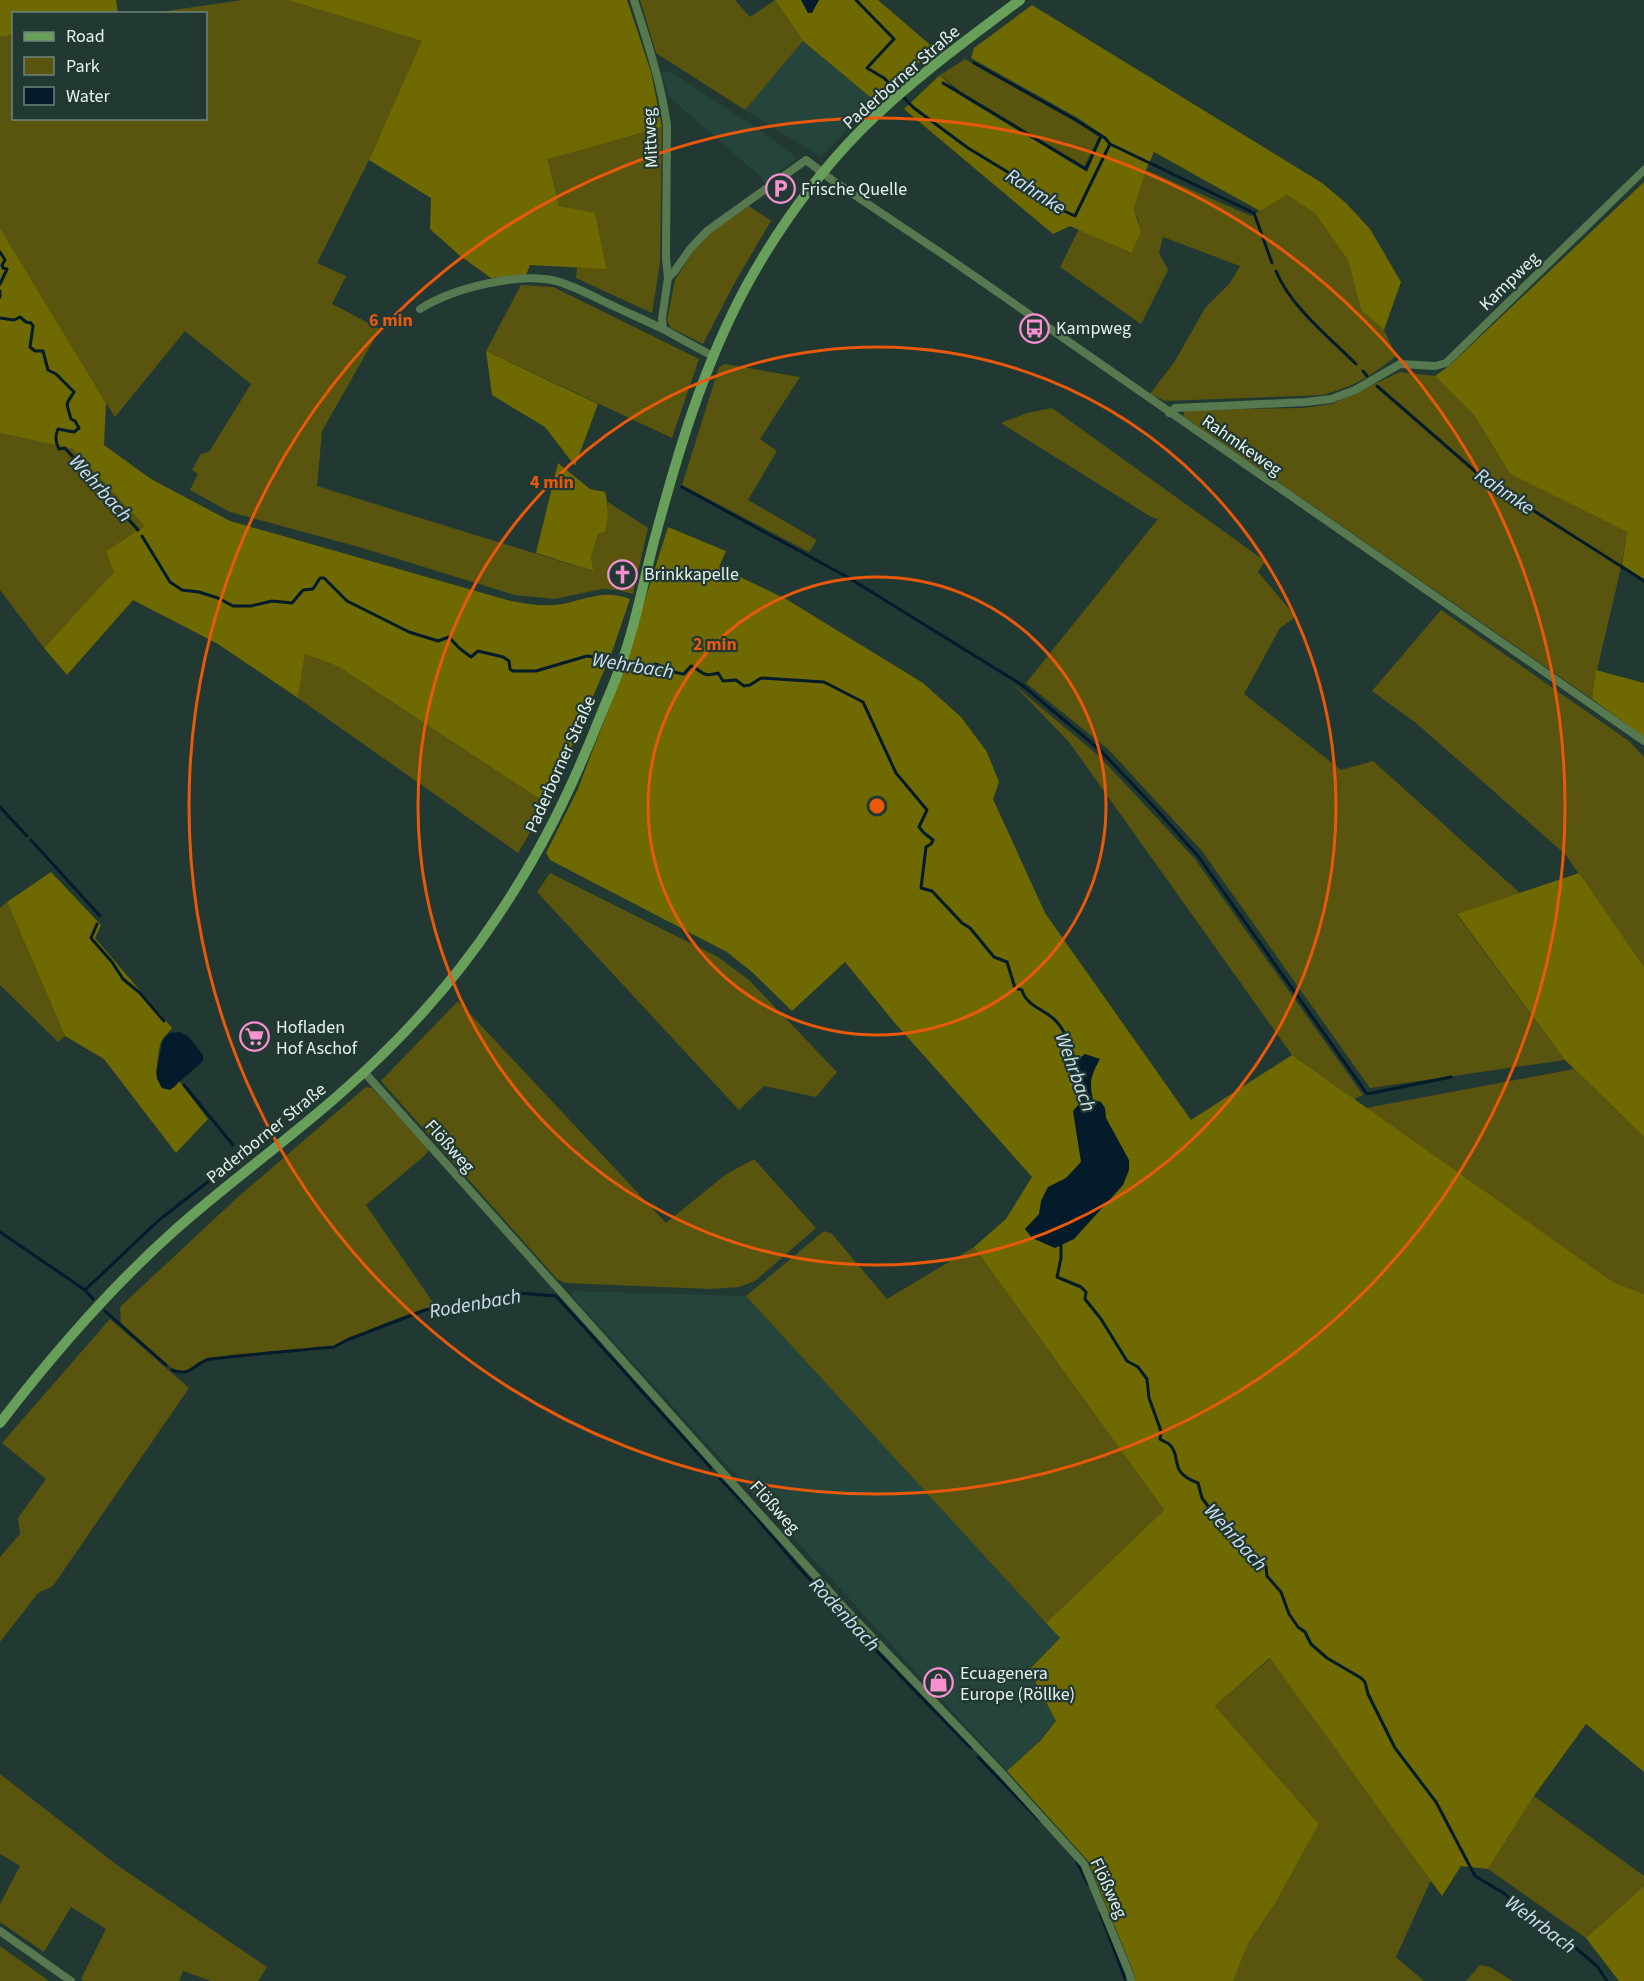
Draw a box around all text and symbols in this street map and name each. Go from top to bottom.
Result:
legend [12,12,207,120]
street label: Paderborner Straße [837,19,965,135]
text: Road [66,24,105,49]
text: Park [66,54,100,79]
text: Water [66,84,110,109]
street label: Mittweg [636,107,665,169]
water label: Rahmke [1000,162,1071,222]
parking icon: Frische Quelle [764,173,796,205]
place label: Frische Quelle [801,177,907,202]
street label: Kampweg [1474,246,1545,316]
text: 6 min [369,308,413,333]
bus stop icon: Kampweg [1019,312,1051,344]
place label: Kampweg [1056,316,1131,341]
street label: Rahmkeweg [1197,409,1287,482]
water label: Wehrbach [62,449,138,529]
water label: Rahmke [1469,462,1540,522]
text: 4 min [530,470,574,495]
church icon: Brinkkapelle [607,558,639,590]
place label: Brinkkapelle [644,562,739,587]
text: 2 min [693,632,737,657]
water label: Wehrbach [590,646,676,686]
street label: Paderborner Straße [519,692,602,837]
centre of rings [867,796,887,816]
place label: Hofladen Hof Aschof [276,1015,358,1061]
supermarket icon: Hofladen Hof Aschof [239,1021,271,1053]
water label: Wehrbach [1048,1029,1102,1116]
street label: Paderborner Straße [201,1077,332,1190]
street label: Flößweg [419,1114,480,1179]
water label: Rodenbach [427,1282,523,1326]
street label: Flößweg [744,1475,805,1540]
water label: Wehrbach [1197,1498,1273,1578]
water label: Rodenbach [802,1571,886,1658]
place label: Ecuagenera Europe (Röllke) [960,1661,1075,1707]
shop icon: Ecuagenera Europe (Röllke) [923,1667,955,1699]
street label: Flößweg [1084,1854,1133,1923]
water label: Wehrbach [1499,1889,1582,1961]

